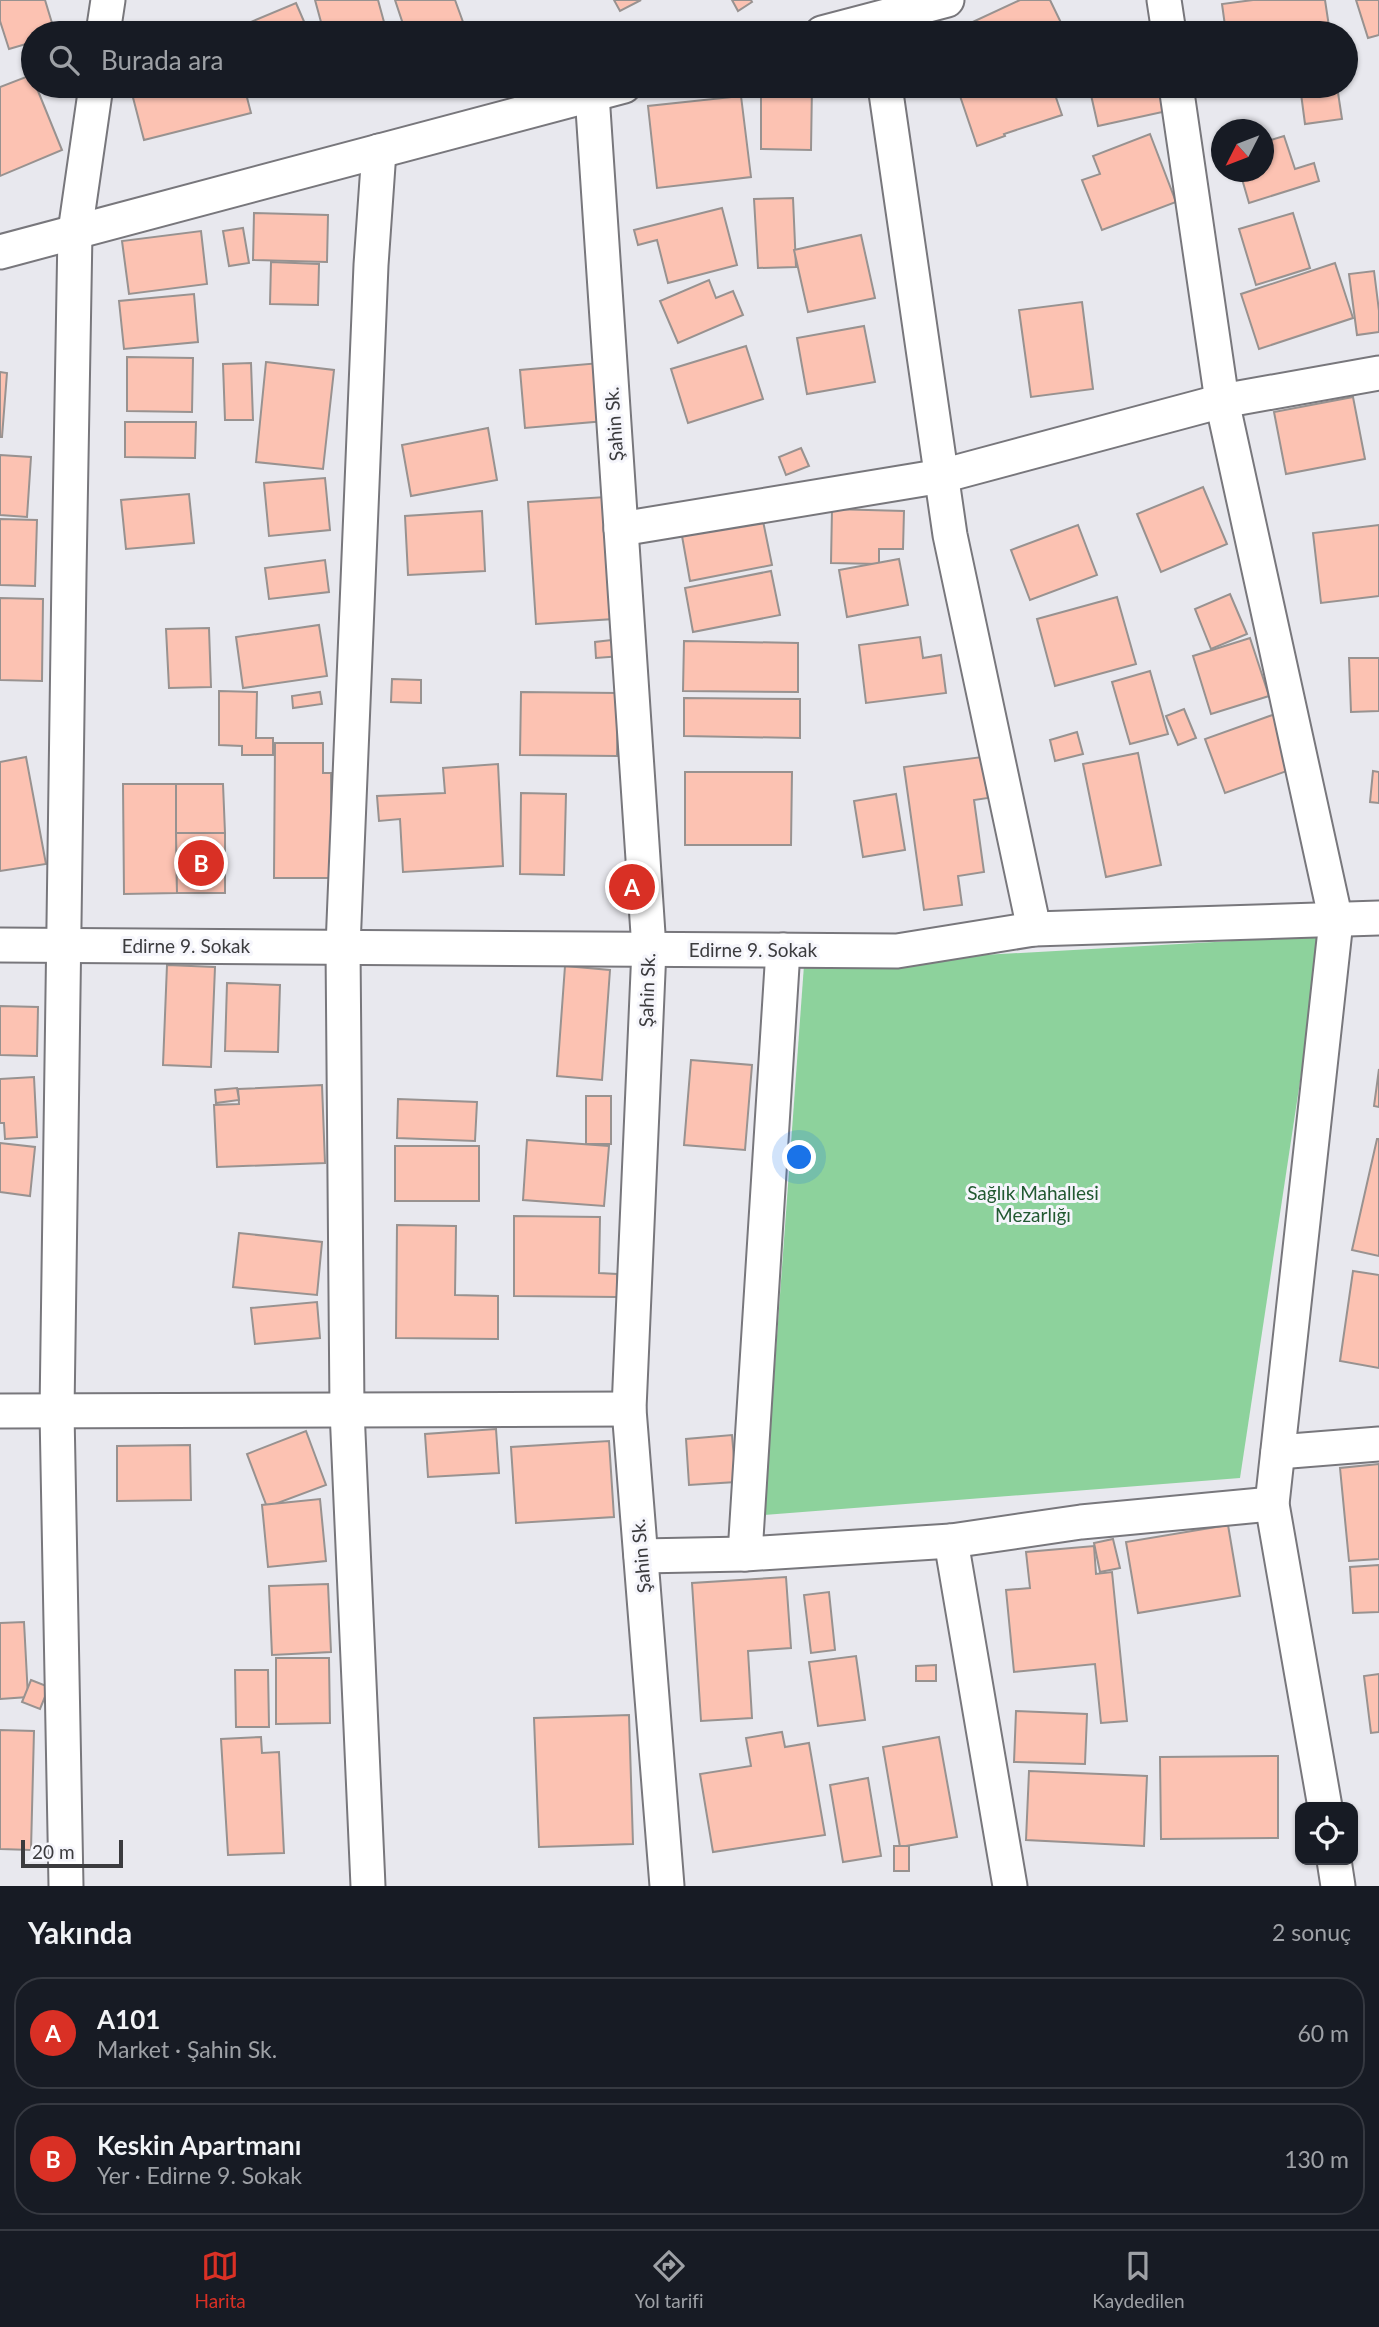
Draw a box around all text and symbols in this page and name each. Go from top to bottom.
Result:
search box [21,21,1358,98]
icon: search [45,41,83,79]
text: Burada ara [101,44,223,76]
north arrow [1211,119,1274,182]
street label: Şahin Sk. [599,386,628,462]
pin: B [178,837,224,889]
pin: A [609,861,655,913]
street label: Edirne 9. Sokak [122,934,251,957]
street label: Edirne 9. Sokak [689,938,818,961]
street label: Şahin Sk. [634,952,659,1028]
your location [782,1140,816,1174]
park label: Sağlık Mahallesi Mezarlığı [967,1181,1099,1226]
street label: Şahin Sk. [626,1518,655,1594]
map controls [1295,1802,1358,1865]
button: locate [1295,1802,1358,1865]
scale bar [21,1837,122,1869]
text: 20 m [32,1840,75,1863]
text: Yakında [28,1914,132,1950]
text: 2 sonuç [1272,1918,1351,1946]
text: A101 [97,2003,160,2035]
text: A [45,2019,61,2047]
text: 60 m [1298,2019,1349,2047]
text: Market · Şahin Sk. [97,2035,277,2063]
text: Keskin Apartmanı [97,2129,301,2161]
text: B [45,2145,61,2173]
text: 130 m [1284,2145,1349,2173]
text: Yer · Edirne 9. Sokak [97,2161,302,2189]
tab: Harita [194,2247,246,2312]
tab: Yol tarifi [635,2247,703,2312]
tab: Kaydedilen [1092,2247,1185,2312]

